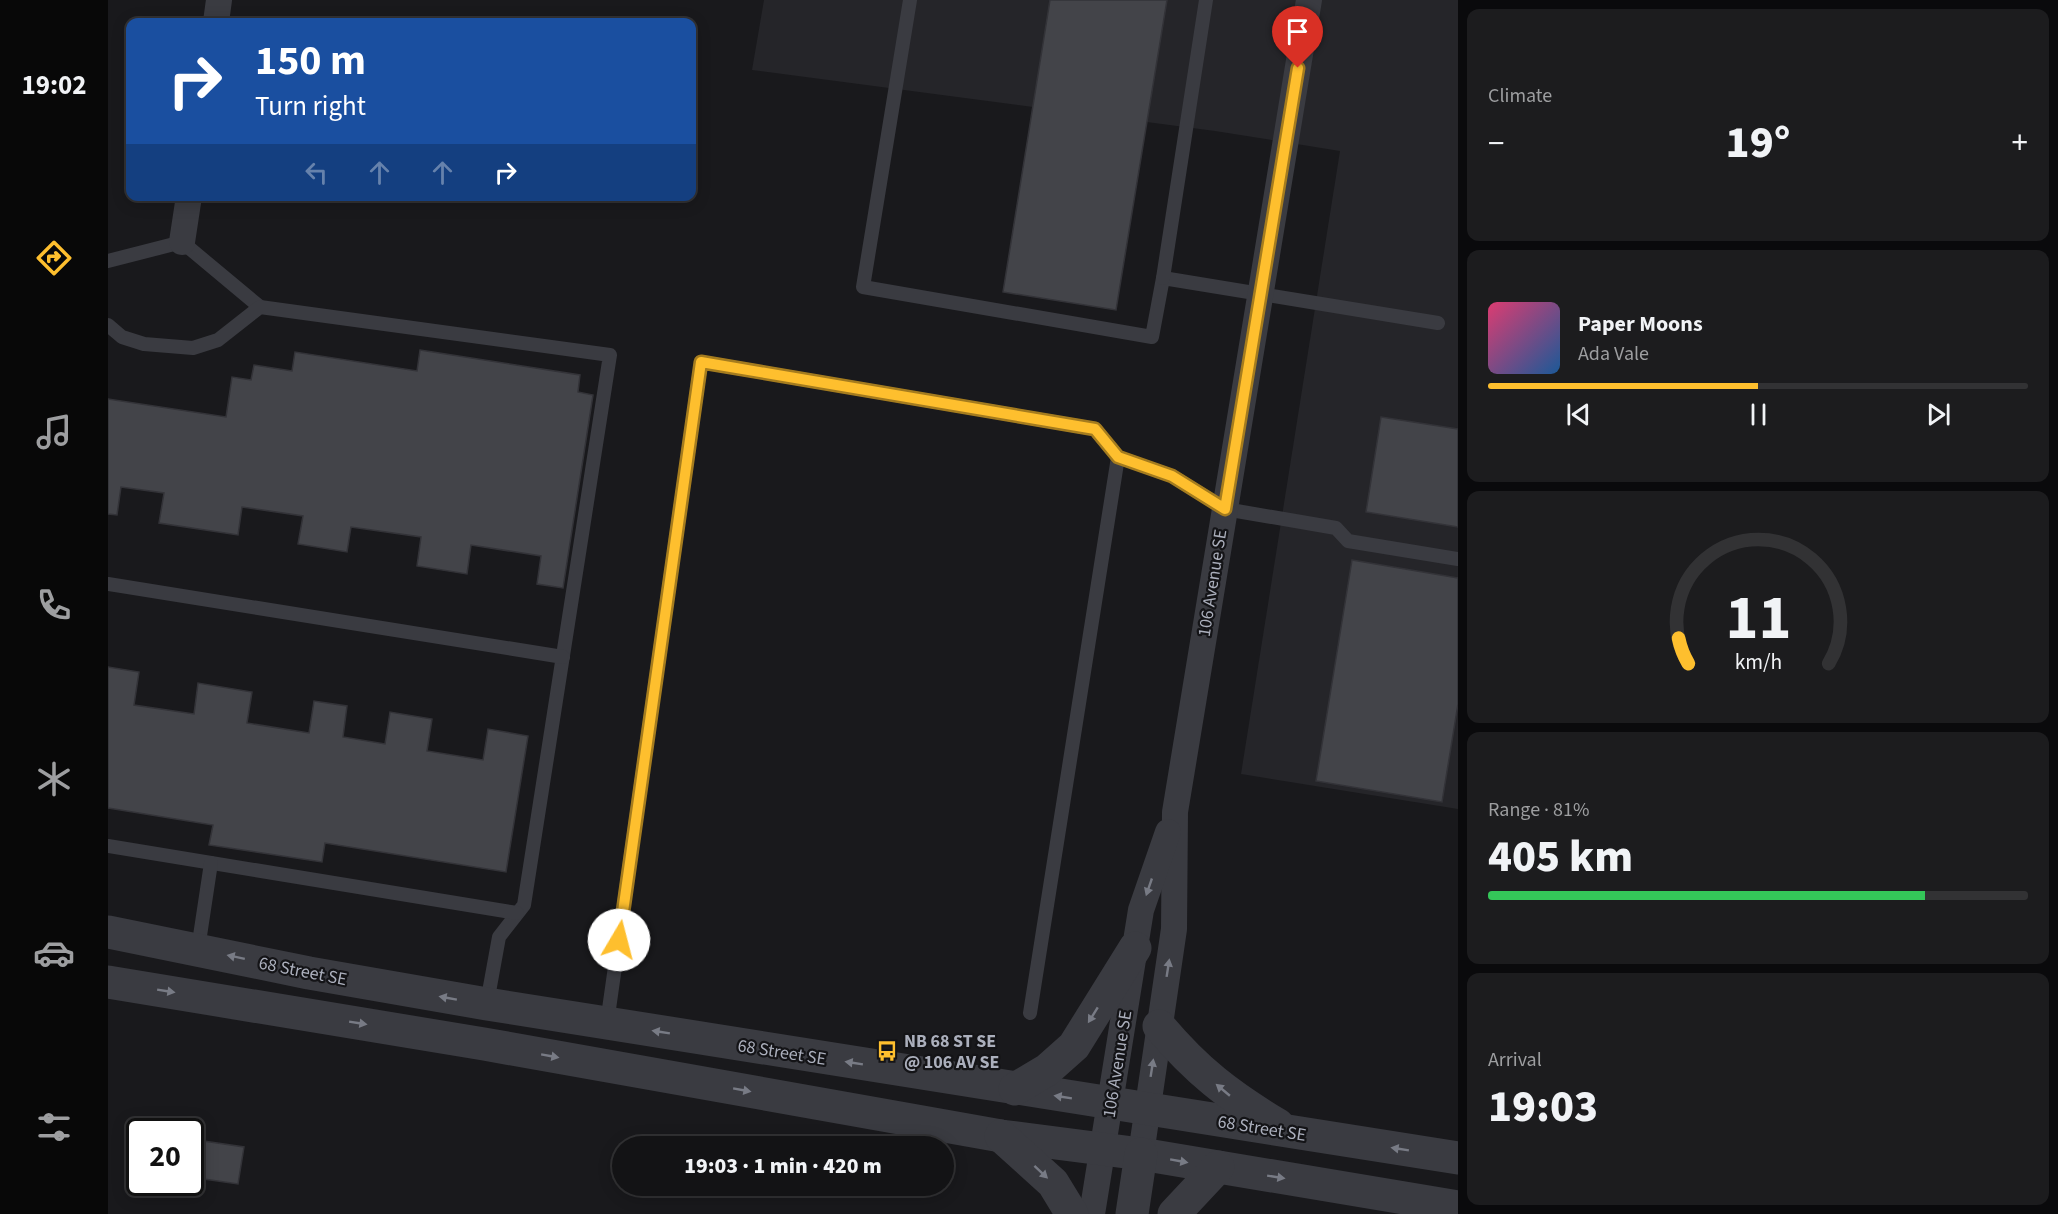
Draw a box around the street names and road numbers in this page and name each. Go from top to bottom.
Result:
street label: 106 Avenue SE [1192,527,1233,639]
street label: 68 Street SE [257,951,349,992]
street label: 106 Avenue SE [1097,1008,1138,1120]
street label: 68 Street SE [736,1033,828,1072]
street label: 68 Street SE [1216,1109,1308,1148]

